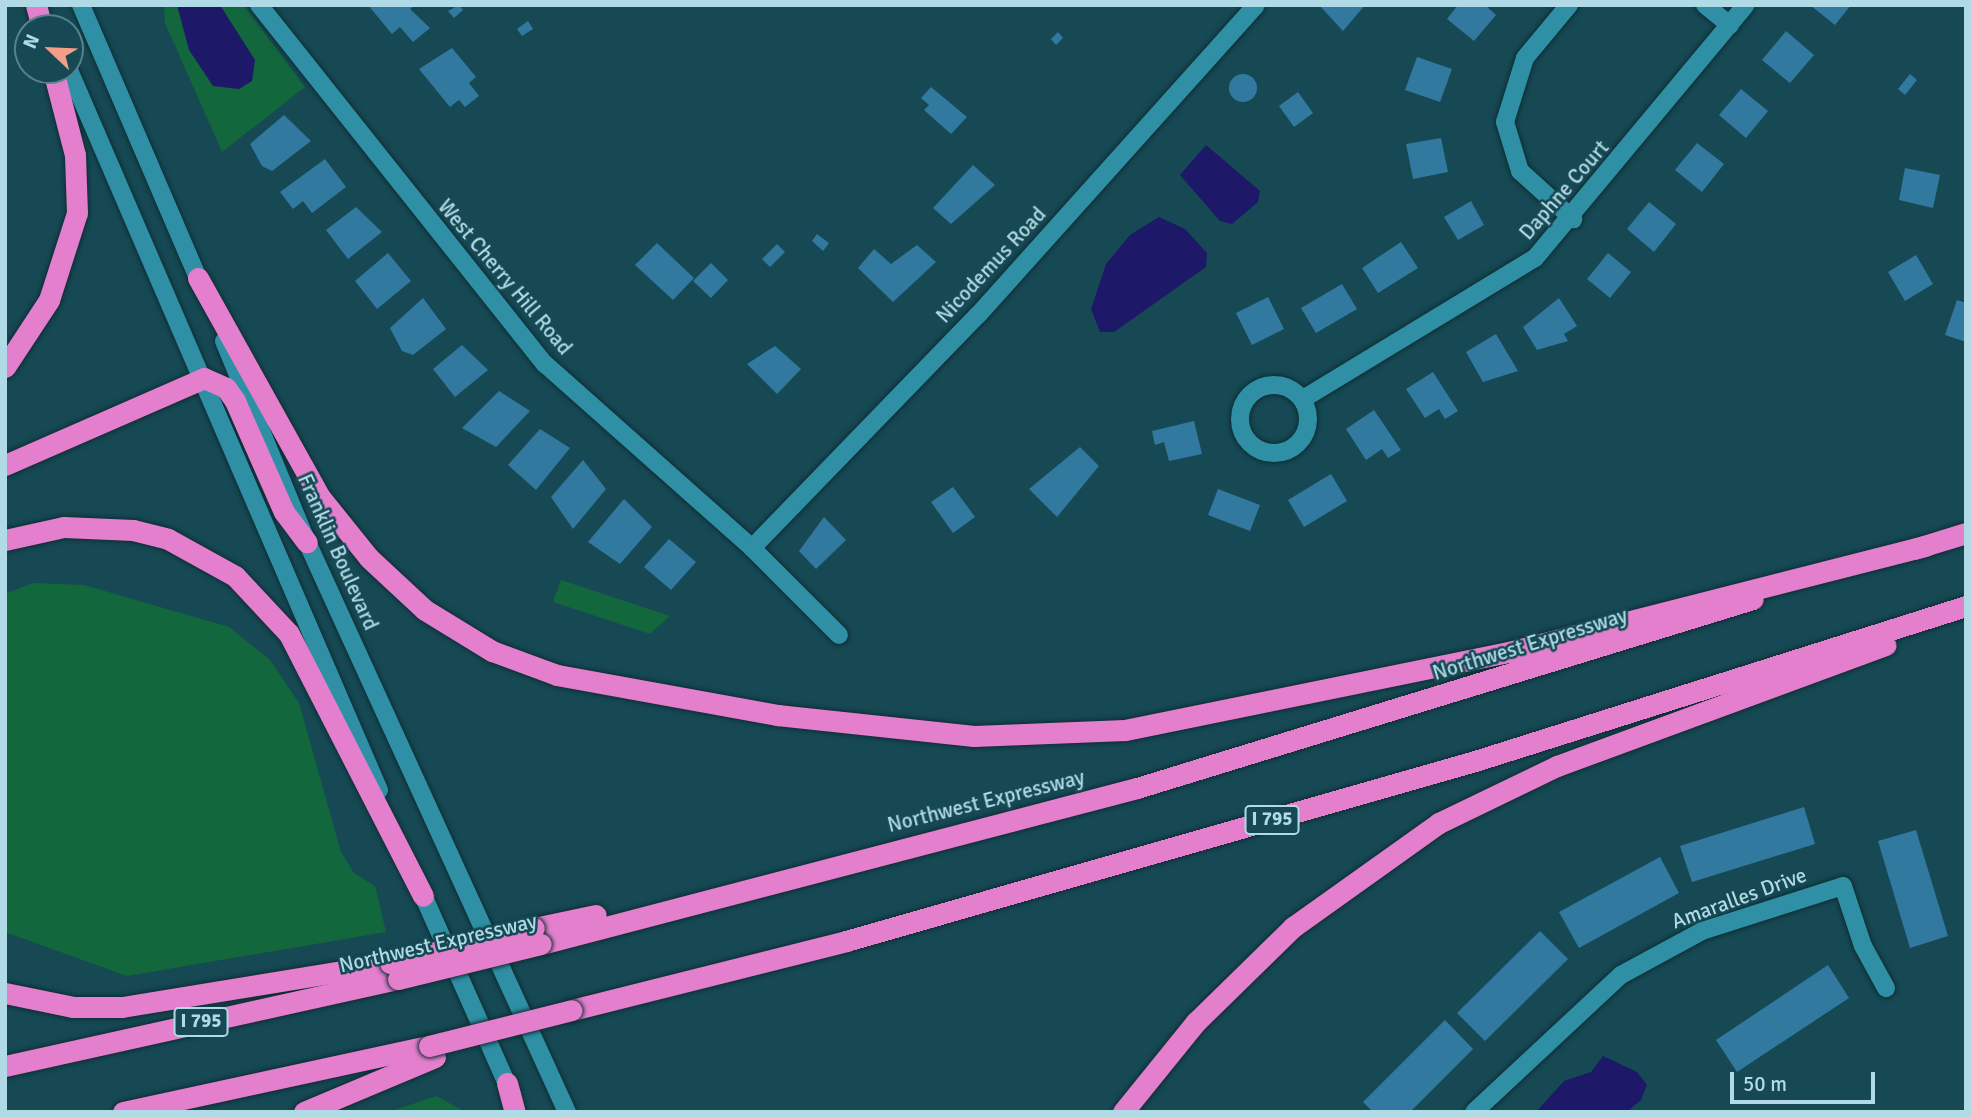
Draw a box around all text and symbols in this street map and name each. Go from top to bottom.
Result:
north arrow [14,14,84,84]
text: N [18,31,45,52]
street label: Daphne Court [1514,135,1614,245]
street label: West Cherry Hill Road [433,194,577,360]
street label: Nicodemus Road [931,202,1051,328]
street label: Franklin Boulevard [292,470,384,634]
street label: Northwest Expressway [1430,602,1630,686]
street label: Northwest Expressway [885,764,1087,838]
road number: I 795 [1244,804,1300,835]
street label: Amaralles Drive [1668,862,1810,934]
street label: Northwest Expressway [337,908,539,978]
road number: I 795 [173,1006,229,1038]
scale bar [1733,1058,1878,1102]
text: 50 m [1743,1071,1787,1097]

